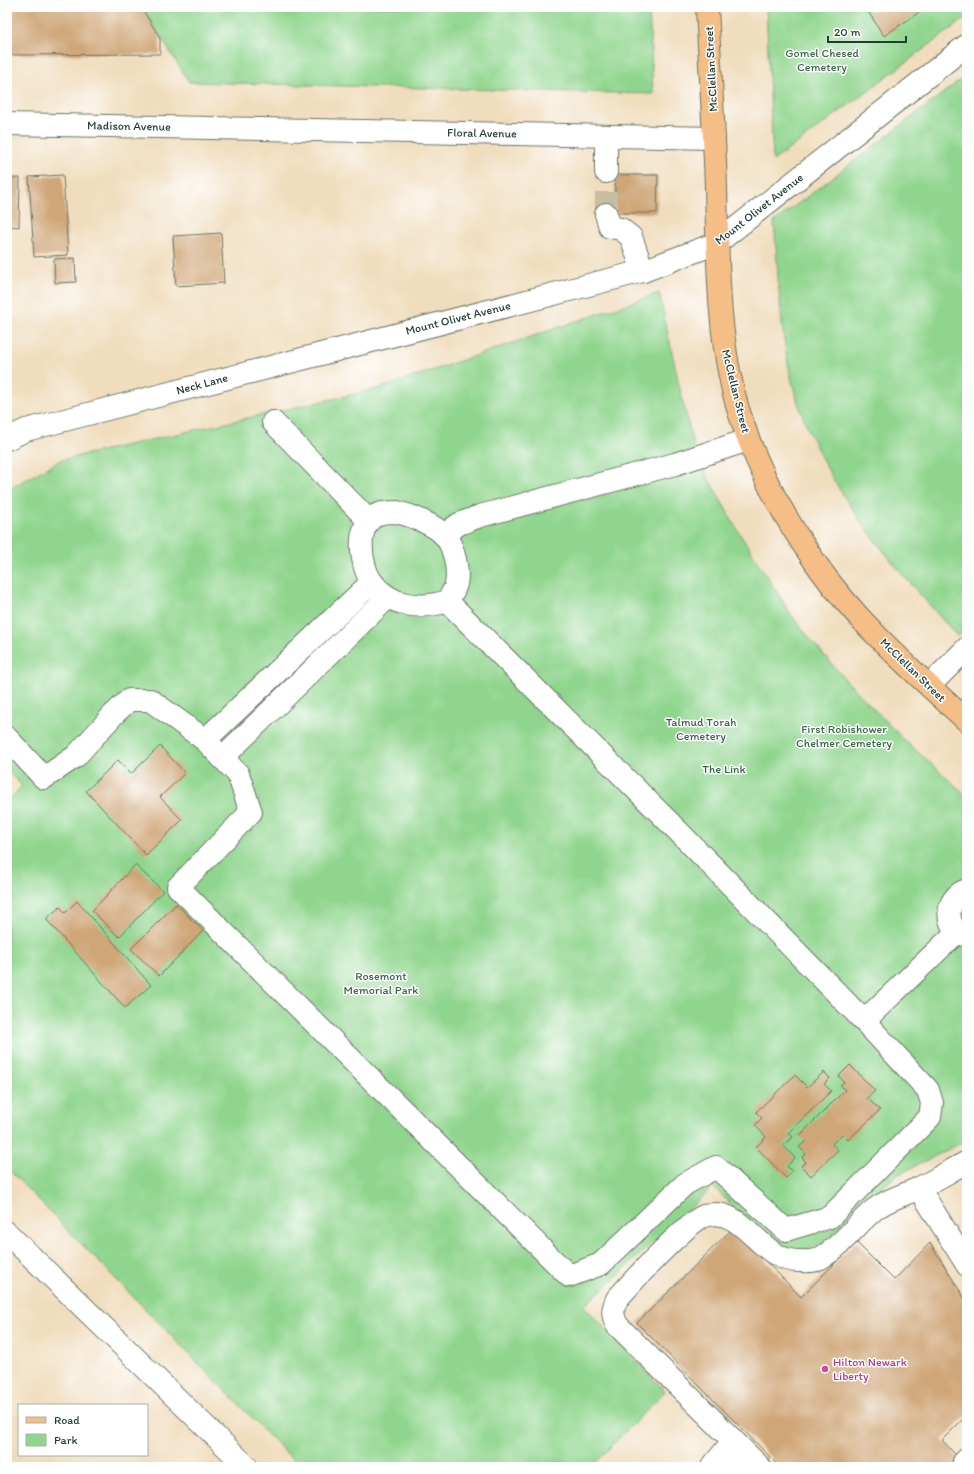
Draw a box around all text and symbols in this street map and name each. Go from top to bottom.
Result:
scale bar [828,18,906,44]
street label: McClellan Street [702,25,720,112]
text: 20 m [834,25,861,39]
park label: Gomel Chesed Cemetery [785,46,859,74]
street label: Madison Avenue [87,118,171,134]
street label: Floral Avenue [447,125,517,141]
street label: Mount Olivet Avenue [712,170,806,248]
street label: Mount Olivet Avenue [404,298,512,338]
street label: McClellan Street [719,348,753,435]
street label: Neck Lane [175,370,230,398]
street label: McClellan Street [877,635,949,705]
park label: Talmud Torah Cemetery [666,715,736,743]
park label: First Robishower Chelmer Cemetery [796,722,892,750]
park label: The Link [702,762,746,776]
park label: Rosemont Memorial Park [344,969,418,997]
place label: Hilton Newark Liberty [833,1355,908,1383]
marker: Hilton Newark Liberty [820,1364,830,1374]
legend [18,1404,148,1456]
text: Road [54,1413,80,1427]
text: Park [54,1433,78,1447]

